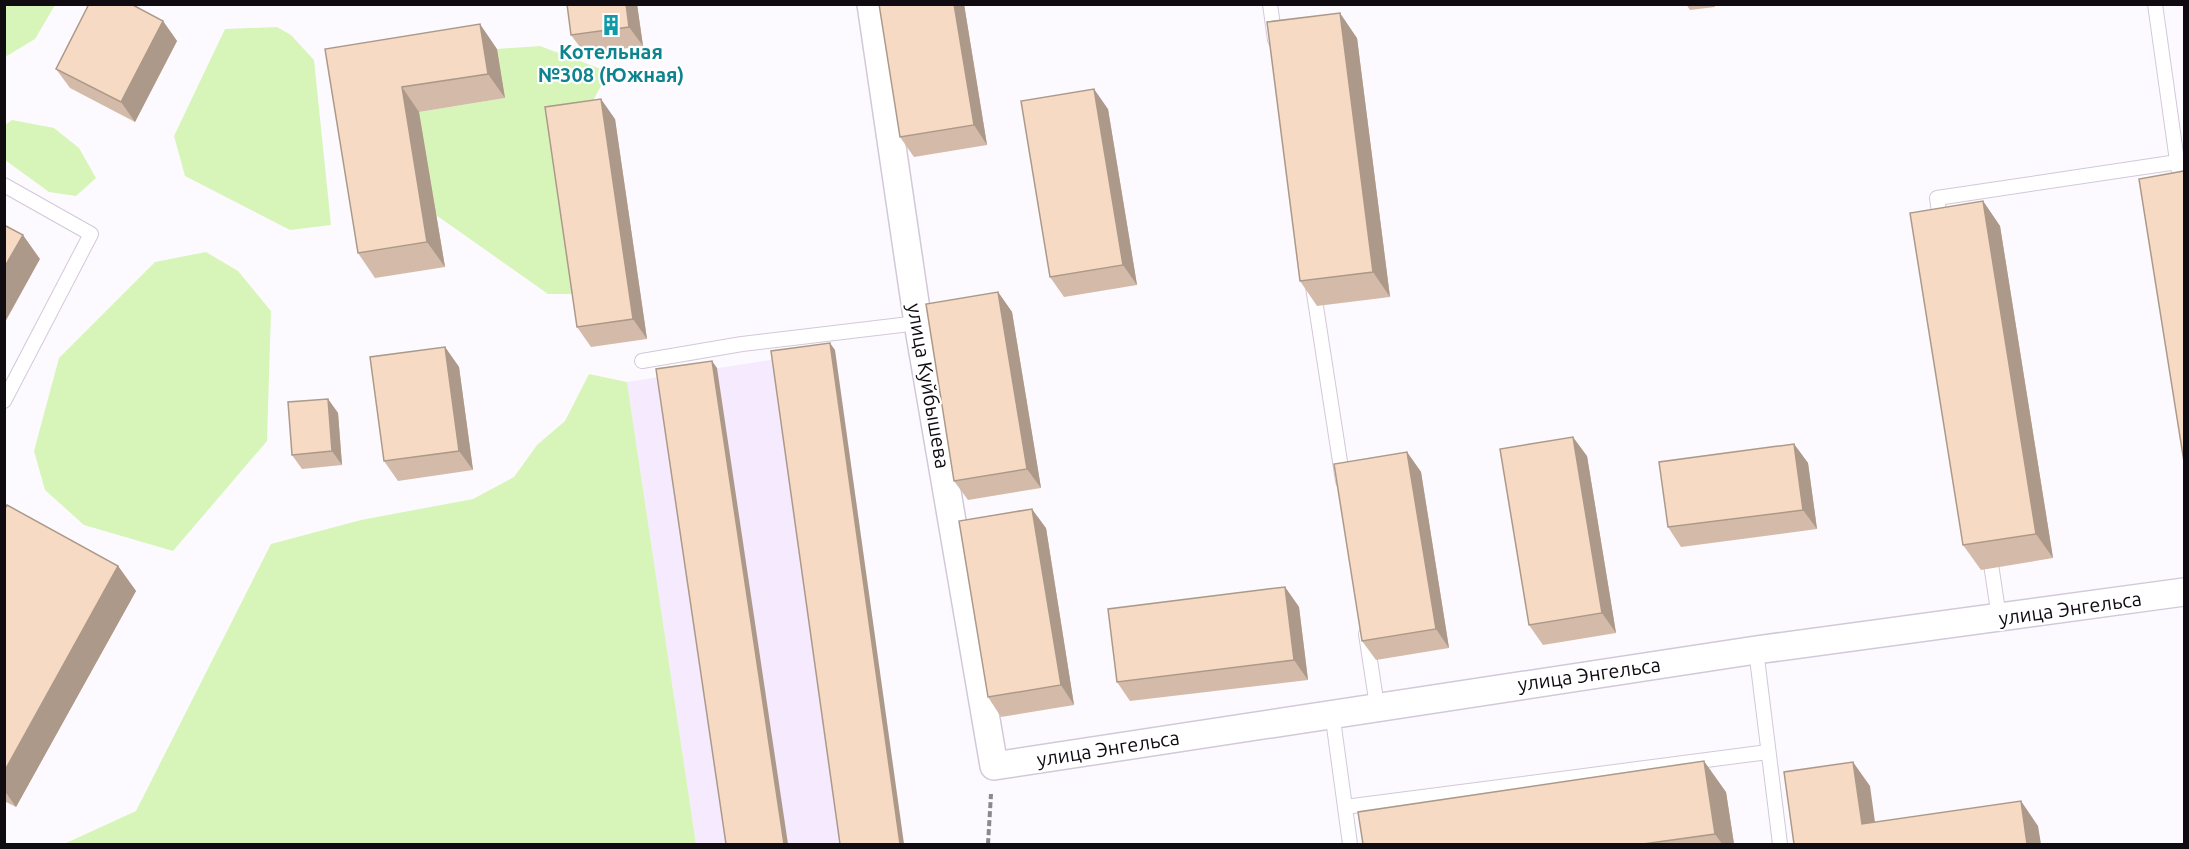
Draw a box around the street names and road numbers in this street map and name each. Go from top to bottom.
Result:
street label: улица Куйбышева [903,302,955,470]
street label: улица Энгельса [1997,587,2143,629]
street label: улица Энгельса [1516,653,1662,695]
street label: улица Энгельса [1035,725,1181,771]

